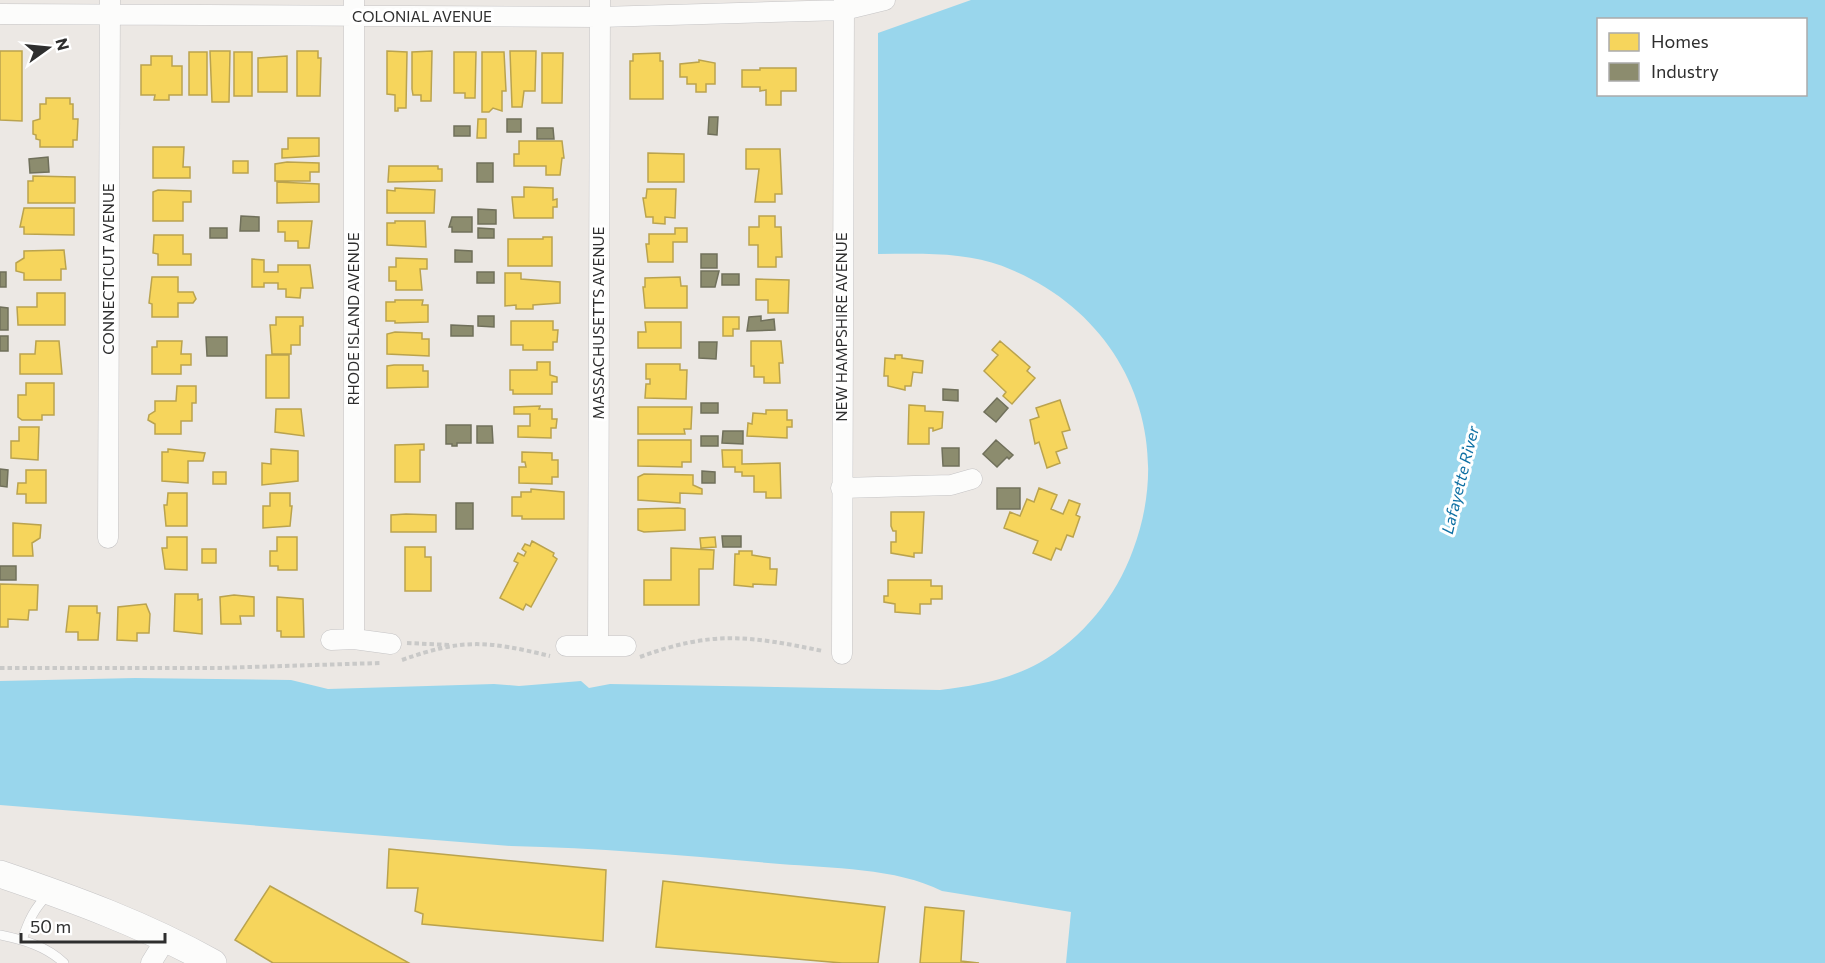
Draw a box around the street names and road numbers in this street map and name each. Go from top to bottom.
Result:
street label: COLONIAL AVENUE [352,7,492,25]
street label: CONNECTICUT AVENUE [99,183,117,355]
street label: MASSACHUSETTS AVENUE [589,226,607,419]
street label: RHODE ISLAND AVENUE [344,232,362,406]
street label: NEW HAMPSHIRE AVENUE [832,232,850,422]

